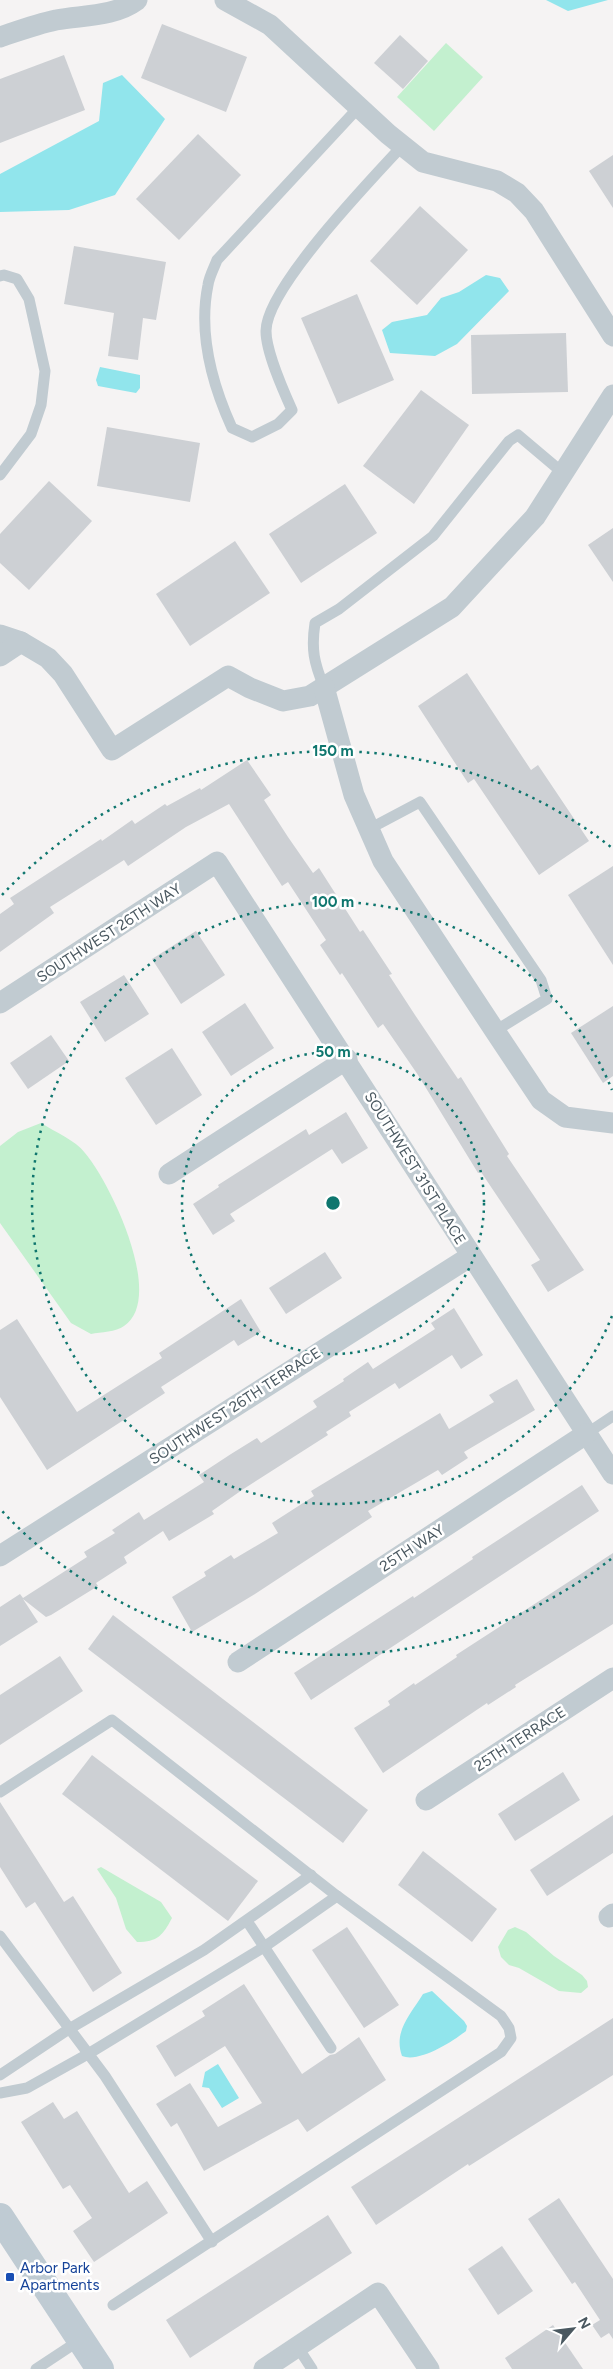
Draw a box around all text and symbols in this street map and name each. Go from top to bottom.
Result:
text: 150 m [312,742,354,760]
street label: SOUTHWEST 26TH WAY [33,880,185,986]
text: 100 m [312,893,354,911]
text: 50 m [315,1043,351,1061]
street label: SOUTHWEST 31ST PLACE [360,1088,470,1248]
centre of rings [324,1194,342,1212]
street label: SOUTHWEST 26TH TERRACE [146,1344,324,1468]
street label: 25TH WAY [376,1521,448,1575]
street label: 25TH TERRACE [471,1703,569,1775]
place label: Arbor Park Apartments [20,2259,99,2294]
marker: Arbor Park Apartments [4,2271,16,2283]
north arrow [548,2304,598,2354]
text: N [574,2314,594,2332]

